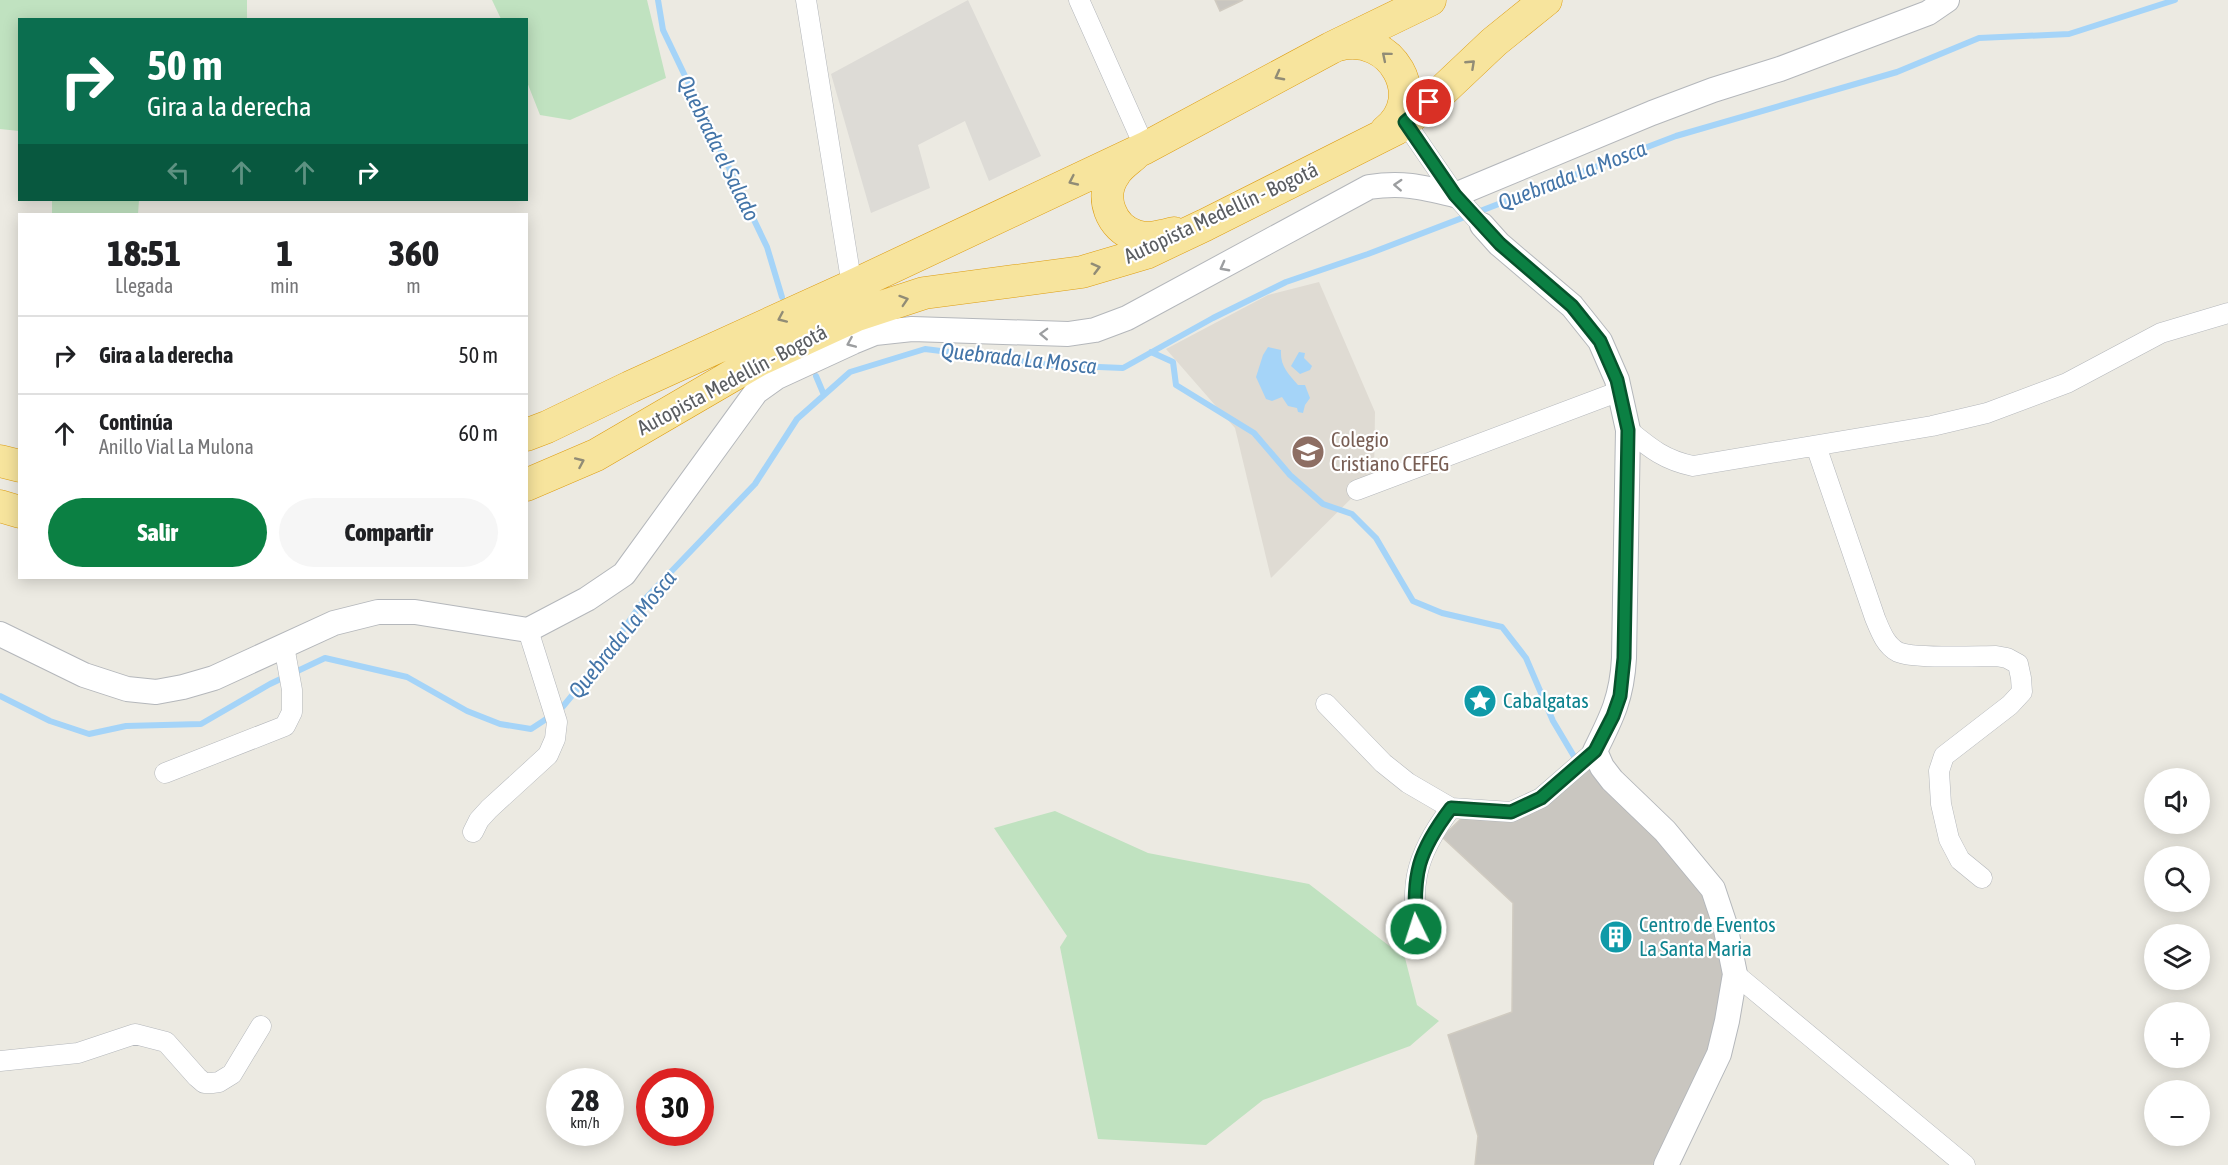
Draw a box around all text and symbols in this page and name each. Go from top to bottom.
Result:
text: 50 m [147,41,222,89]
icon: right [48,42,126,120]
one-way arrow [1382,52,1393,63]
one-way arrow [1464,60,1474,71]
one-way arrow [1275,69,1285,80]
water label: Quebrada el Salado [673,71,765,225]
pin [1403,76,1454,127]
icon: arrive [1412,85,1445,118]
text: Gira a la derecha [147,91,312,122]
water label: Quebrada La Mosca [1494,135,1650,215]
icon: left [162,156,195,189]
icon: ahead [225,156,258,189]
icon: ahead [288,156,321,189]
icon: right [351,156,384,189]
street label: Autopista Medellín - Bogotá [1120,157,1321,268]
one-way arrow [1068,174,1079,186]
one-way arrow [1393,178,1402,191]
text: 18:51 [107,232,181,274]
text: 1 [276,232,293,274]
text: 360 [388,232,439,274]
one-way arrow [1219,260,1230,271]
one-way arrow [1090,263,1101,275]
text: Llegada [115,274,173,297]
text: min [270,274,299,297]
text: m [406,274,421,297]
one-way arrow [898,295,909,307]
one-way arrow [778,310,789,322]
street label: Autopista Medellín - Bogotá [633,319,830,439]
one-way arrow [1039,327,1048,340]
one-way arrow [846,336,857,348]
water label: Quebrada La Mosca [940,337,1098,379]
icon: right [48,339,81,372]
text: Gira a la derecha [99,342,233,368]
text: 50 m [458,342,498,368]
text: Continúa [99,409,173,435]
icon: ahead [48,417,81,450]
text: 60 m [458,420,498,446]
place label: Colegio Cristiano CEFEG [1331,427,1449,475]
school or university icon: Colegio Cristiano CEFEG [1290,434,1326,470]
text: Anillo Vial La Mulona [99,435,254,458]
one-way arrow [574,457,585,469]
button: Salir [48,498,267,567]
button: Compartir [279,498,498,567]
water label: Quebrada La Mosca [563,565,681,703]
place icon: Cabalgatas [1462,683,1498,719]
place label: Cabalgatas [1503,688,1589,712]
map controls [2144,768,2210,1146]
button: sound [2144,768,2210,834]
button: search [2144,846,2210,912]
position arrow [1384,897,1448,961]
place label: Centro de Eventos La Santa Maria [1639,912,1776,960]
building icon: Centro de Eventos La Santa Maria [1598,919,1634,955]
button: layers [2144,924,2210,990]
button: + [2144,1002,2210,1068]
speed limit sign: 30 [636,1068,714,1146]
button: − [2144,1080,2210,1146]
text: 28 [571,1083,599,1117]
text: km/h [570,1114,600,1131]

